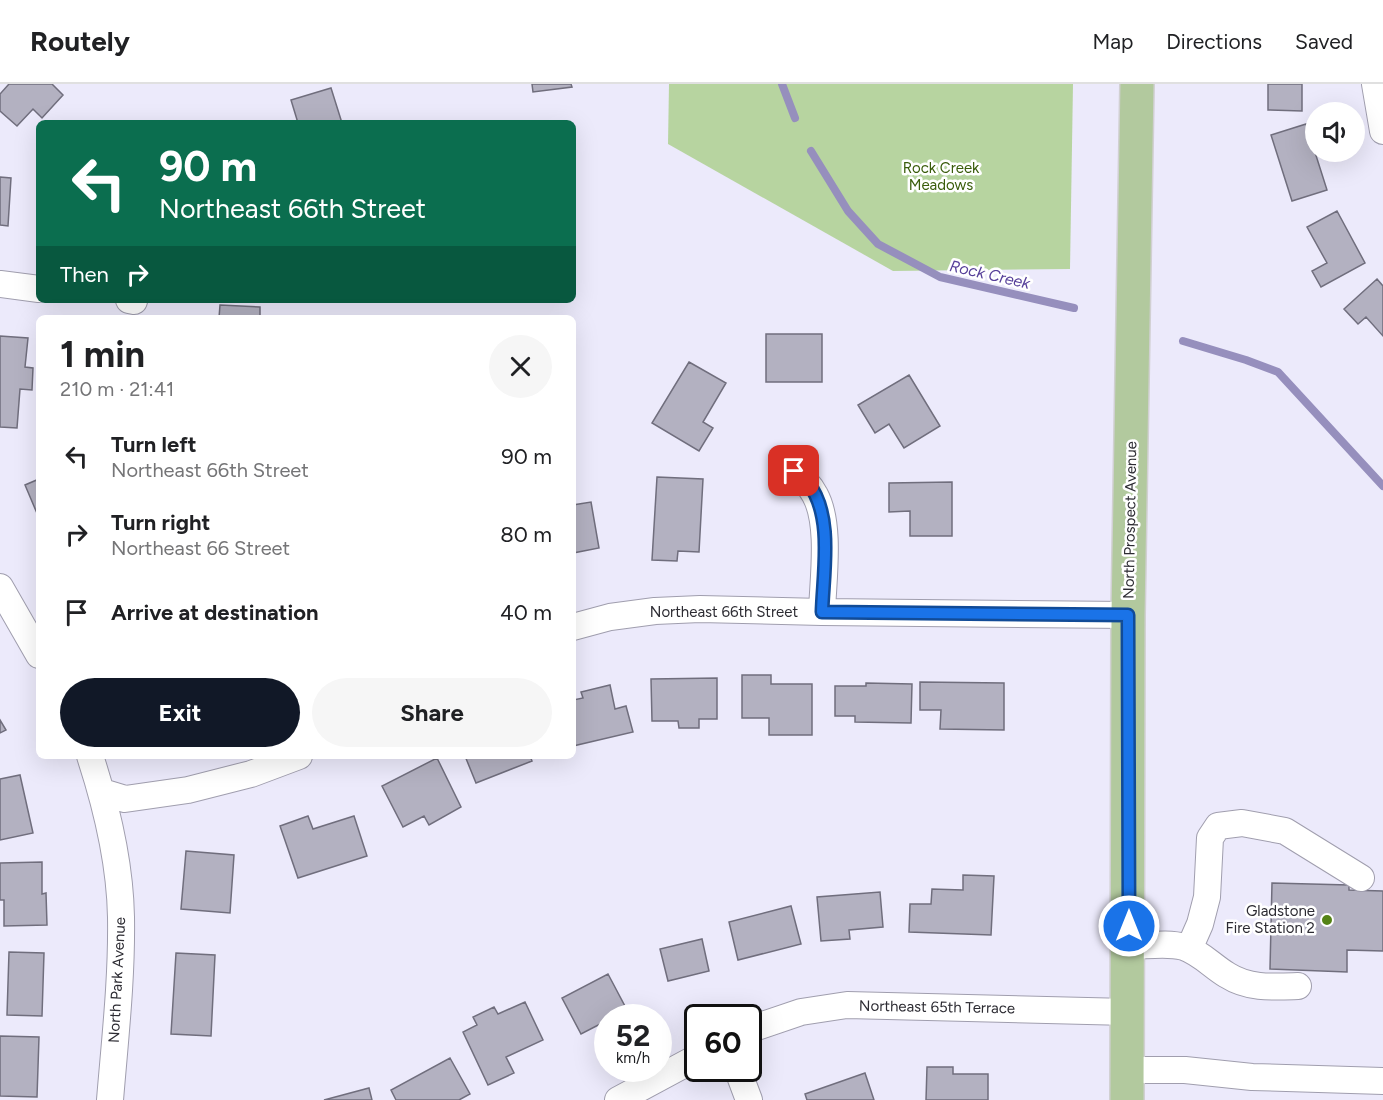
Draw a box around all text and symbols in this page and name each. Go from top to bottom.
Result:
text: Routely [30,24,130,58]
text: Map [1092,29,1133,54]
text: Directions [1166,29,1262,54]
text: Saved [1295,29,1353,54]
map controls [1305,102,1365,162]
button: sound [1305,102,1365,162]
text: 90 m [159,141,257,192]
icon: left [60,144,138,222]
park label: Rock Creek Meadows [903,159,980,194]
text: Northeast 66th Street [159,192,426,225]
water label: Rock Creek [948,256,1033,293]
icon: right [121,258,154,291]
text: Then [60,261,109,288]
text: 1 min [60,333,145,376]
button: close [489,335,552,398]
text: 210 m · 21:41 [60,377,174,401]
text: Turn left [111,431,197,458]
icon: left [60,440,93,473]
street label: North Prospect Avenue [1120,441,1140,599]
text: 90 m [501,443,552,470]
pin [768,445,819,496]
icon: arrive [777,454,810,487]
text: Northeast 66th Street [111,458,309,482]
text: Turn right [111,509,210,536]
icon: right [60,518,93,551]
text: 80 m [500,521,552,548]
text: Northeast 66 Street [111,536,290,560]
icon: arrive [60,596,93,629]
text: Arrive at destination [111,599,319,626]
text: 40 m [500,599,552,626]
street label: Northeast 66th Street [650,603,799,621]
button: Exit [60,678,300,747]
button: Share [312,678,552,747]
position arrow [1097,894,1161,958]
place label: Gladstone Fire Station 2 [1226,902,1315,937]
marker: Gladstone Fire Station 2 [1320,913,1334,927]
street label: North Park Avenue [105,917,129,1043]
street label: Northeast 65th Terrace [859,997,1015,1017]
speed limit sign: 60 [684,1004,762,1082]
text: 52 [616,1017,650,1054]
text: km/h [616,1049,650,1067]

